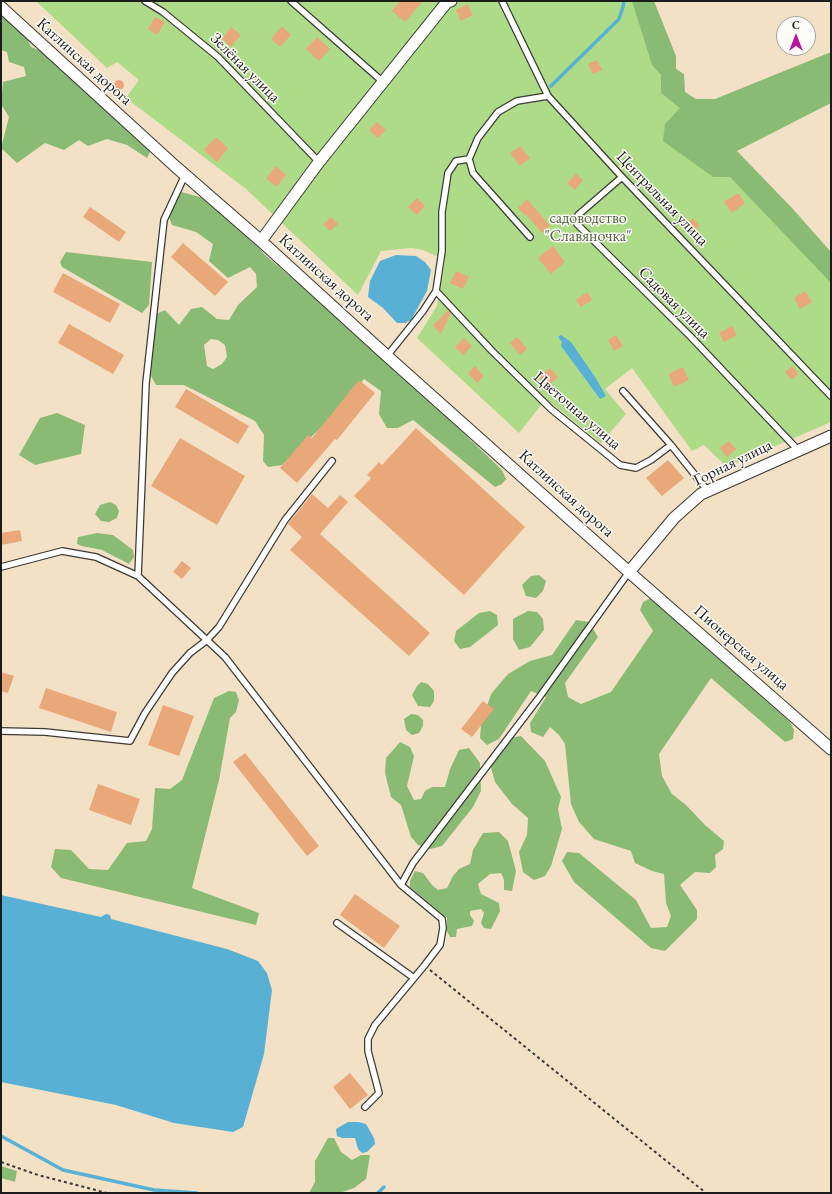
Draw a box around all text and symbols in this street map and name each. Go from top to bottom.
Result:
street label: Катлинская дорога [32,14,136,110]
north arrow [776,16,816,56]
text: С [792,18,800,32]
street label: Зелёная улица [206,29,284,107]
street label: Центральная улица [612,148,712,250]
park label: садоводство "Славяночка" [544,209,632,247]
street label: Катлинская дорога [274,230,378,326]
street label: Садовая улица [634,263,714,343]
street label: Цветочная улица [529,368,625,454]
street label: Горная улица [690,436,776,490]
street label: Катлинская дорога [514,446,618,542]
street label: Пионерская улица [689,601,793,695]

